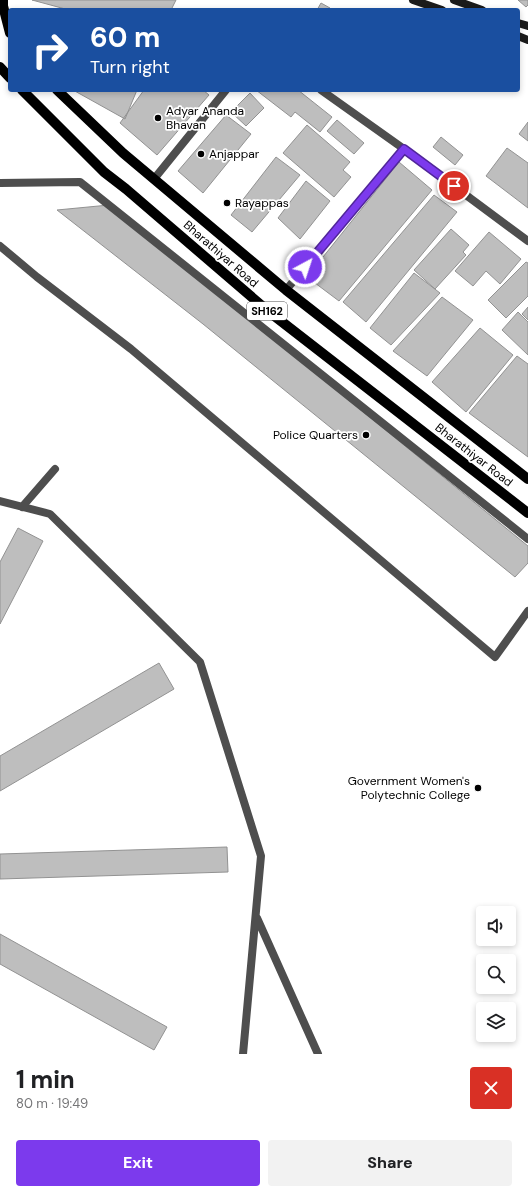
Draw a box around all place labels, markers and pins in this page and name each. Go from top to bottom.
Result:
place label: Adyar Ananda Bhavan [166,103,244,133]
marker: Adyar Ananda Bhavan [153,113,163,123]
place label: Anjappar [209,146,260,162]
marker: Anjappar [196,149,206,159]
pin [437,169,471,203]
place label: Rayappas [235,195,289,211]
marker: Rayappas [222,198,232,208]
place label: Police Quarters [273,427,358,443]
marker: Police Quarters [361,430,371,440]
place label: Government Women's Polytechnic College [348,773,470,803]
marker: Government Women's Polytechnic College [473,783,483,793]

